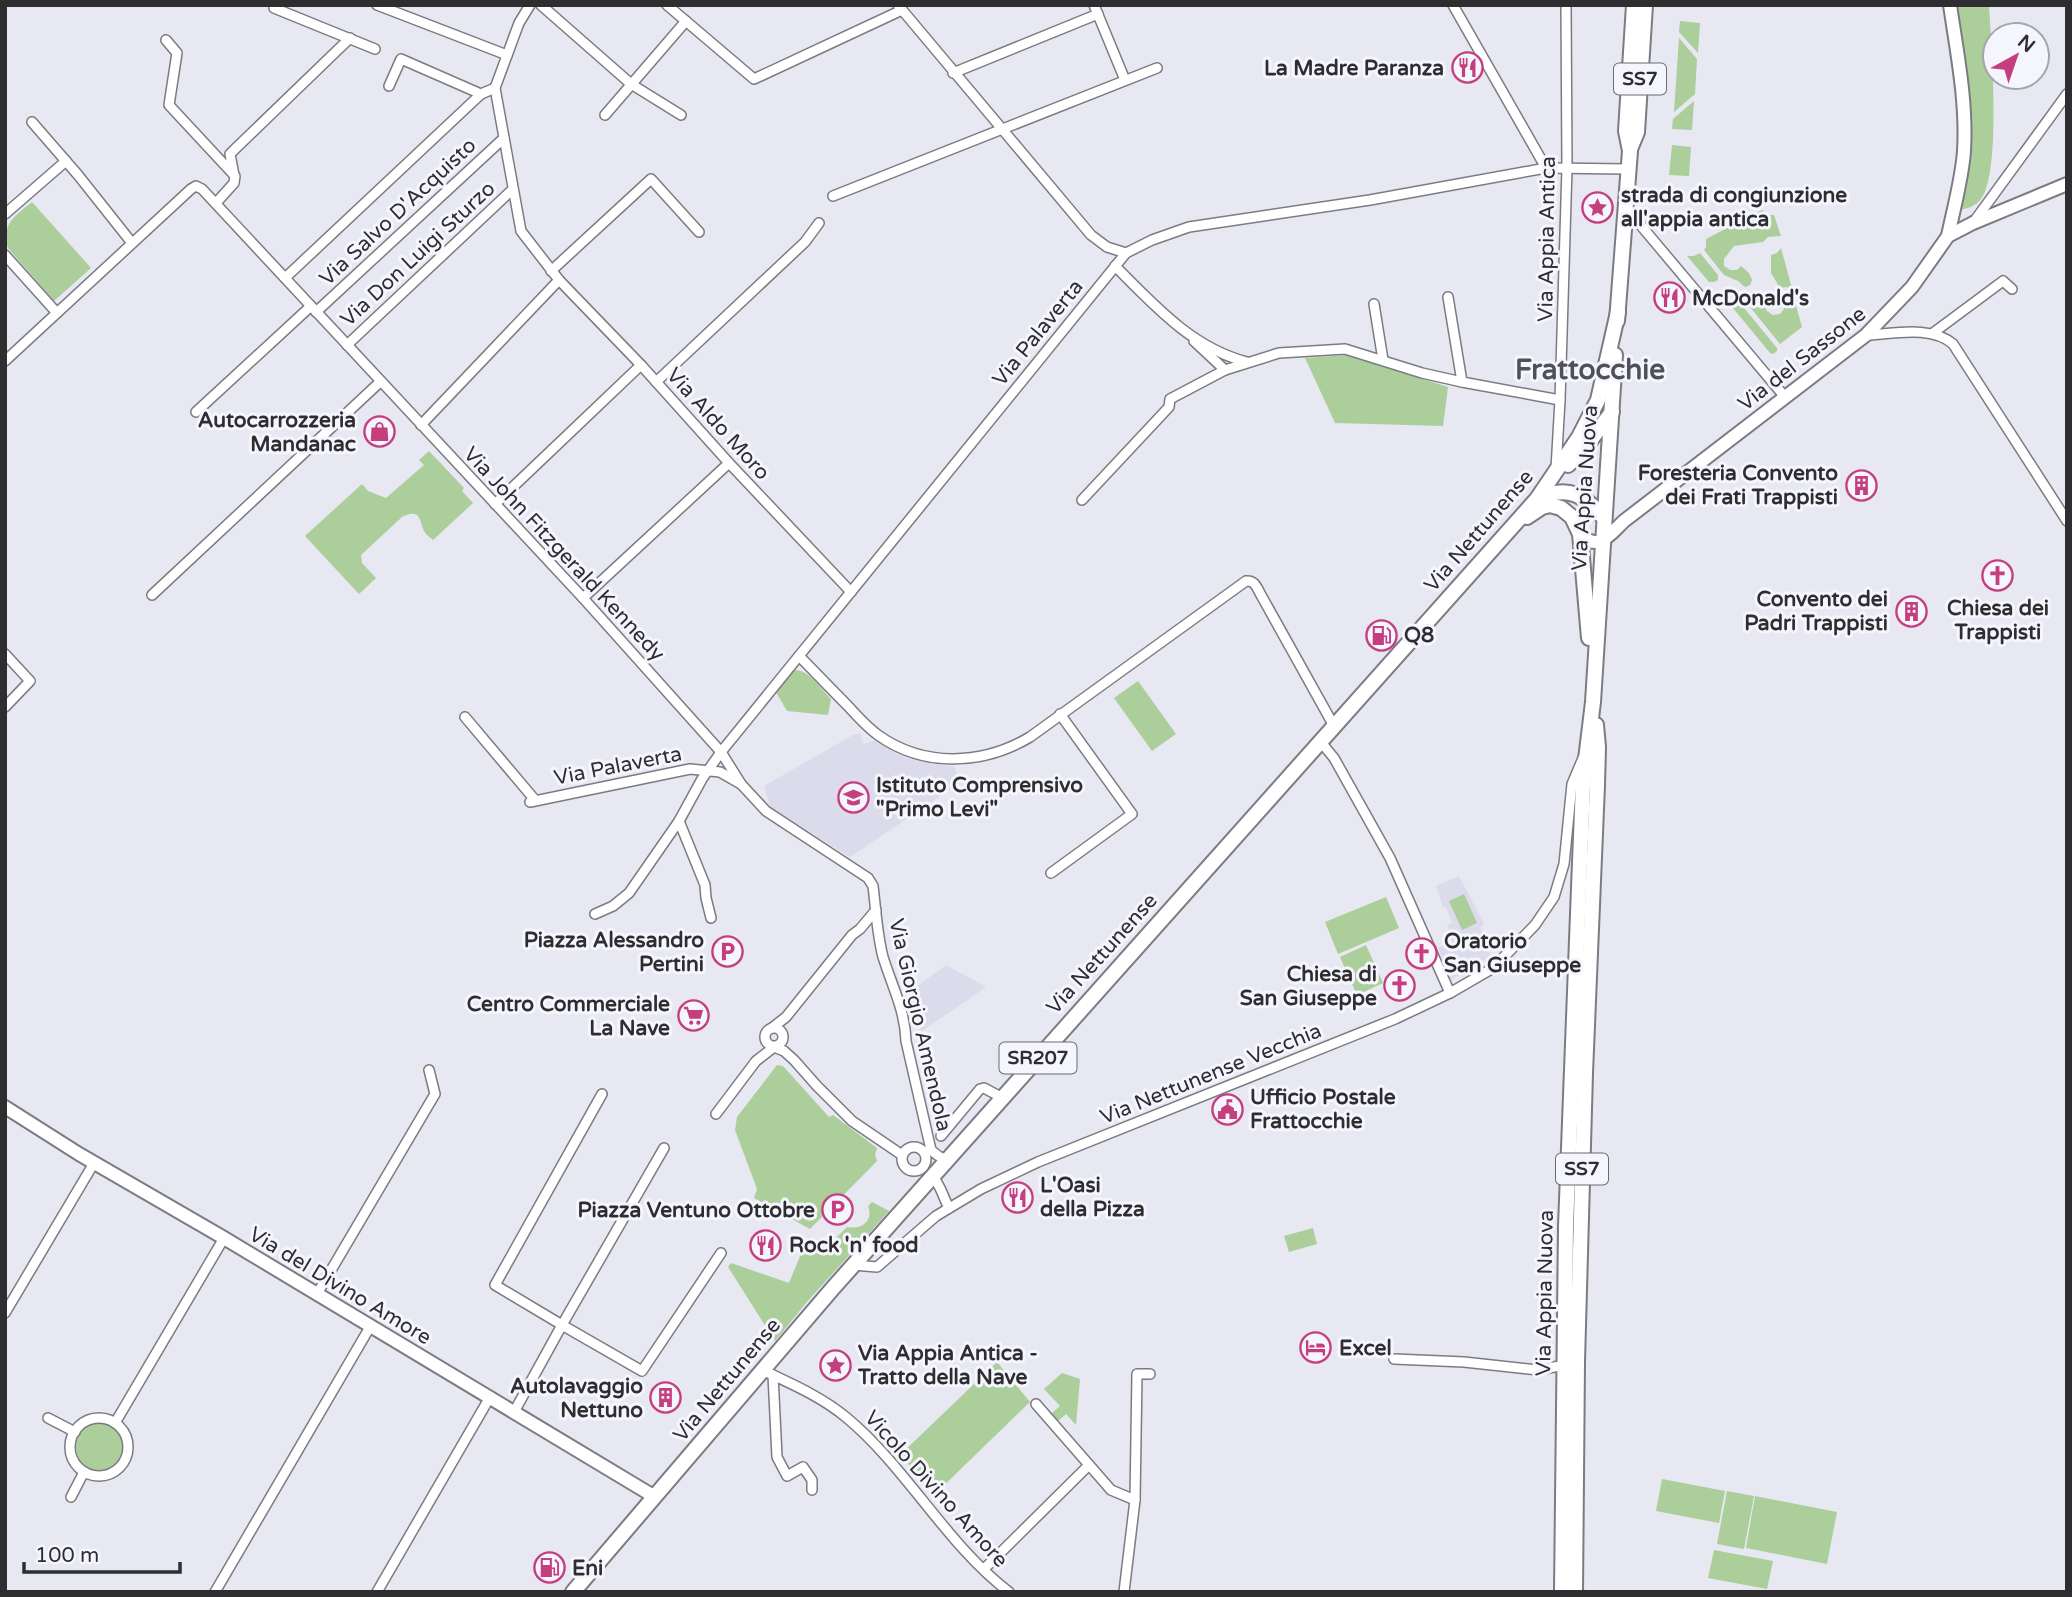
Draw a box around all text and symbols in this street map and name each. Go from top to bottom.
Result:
north arrow [1981,21,2051,91]
text: N [2013,30,2039,57]
restaurant icon: La Madre Paranza [1450,51,1484,85]
place label: La Madre Paranza [1264,56,1444,81]
road number: SS7 [1614,64,1666,94]
street label: Via Salvo D'Acquisto [315,133,481,291]
street label: Via Appia Antica [1533,156,1561,322]
street label: Via Don Luigi Sturzo [336,176,500,332]
place label: strada di congiunzione all'appia antica [1621,183,1847,232]
place icon: strada di congiunzione all'appia antica [1581,190,1615,224]
street label: Via Palaverta [987,275,1089,391]
restaurant icon: McDonald's [1652,281,1686,315]
place label: McDonald's [1692,286,1809,311]
street label: Via del Sassone [1733,301,1871,417]
district label: Frattocchie [1515,353,1665,387]
street label: Via Aldo Moro [661,363,775,485]
street label: Via Appia Nuova [1567,404,1603,572]
place label: Autocarrozzeria Mandanac [198,408,356,457]
shop icon: Autocarrozzeria Mandanac [362,415,396,449]
street label: Via John Fitzgerald Kennedy [458,442,670,666]
place label: Foresteria Convento dei Frati Trappisti [1638,461,1838,510]
street label: Via Nettunense [1419,465,1539,597]
building icon: Foresteria Convento dei Frati Trappisti [1844,468,1878,502]
church icon: Chiesa dei Trappisti [1981,559,2015,593]
place label: Convento dei Padri Trappisti [1744,587,1888,636]
building icon: Convento dei Padri Trappisti [1894,594,1928,628]
place label: Chiesa dei Trappisti [1947,596,2049,645]
fuel station icon: Q8 [1364,618,1398,652]
place label: Q8 [1404,623,1434,648]
street label: Via Palaverta [552,741,684,791]
place label: Istituto Comprensivo "Primo Levi" [876,773,1083,822]
school or university icon: Istituto Comprensivo "Primo Levi" [836,780,870,814]
street label: Via Nettunense [1041,888,1163,1019]
street label: Via Giorgio Amendola [883,916,957,1134]
place label: Piazza Alessandro Pertini [524,928,704,977]
place label: Oratorio San Giuseppe [1444,929,1581,978]
parking icon: Piazza Alessandro Pertini [710,935,744,969]
church icon: Oratorio San Giuseppe [1404,936,1438,970]
place label: Chiesa di San Giuseppe [1240,962,1377,1011]
church icon: Chiesa di San Giuseppe [1383,969,1417,1003]
place label: Centro Commerciale La Nave [467,992,670,1041]
supermarket icon: Centro Commerciale La Nave [676,999,710,1033]
street label: Via Nettunense Vecchia [1097,1018,1325,1130]
road number: SR207 [1000,1042,1076,1074]
place label: Ufficio Postale Frattocchie [1250,1085,1396,1134]
public building icon: Ufficio Postale Frattocchie [1210,1092,1244,1126]
road number: SS7 [1556,1154,1608,1184]
place label: L'Oasi della Pizza [1040,1173,1145,1222]
restaurant icon: L'Oasi della Pizza [1000,1180,1034,1214]
parking icon: Piazza Ventuno Ottobre [821,1193,855,1227]
place label: Piazza Ventuno Ottobre [578,1198,815,1223]
street label: Via Appia Nuova [1531,1210,1559,1376]
street label: Via del Divino Amore [244,1222,436,1350]
restaurant icon: Rock 'n' food [749,1228,783,1262]
place label: Rock 'n' food [789,1233,919,1258]
street label: Via Nettunense [668,1313,786,1447]
hotel icon: Excel [1299,1331,1333,1365]
place label: Excel [1339,1336,1392,1361]
place label: Via Appia Antica - Tratto della Nave [857,1341,1038,1390]
place icon: Via Appia Antica - Tratto della Nave [818,1348,852,1382]
place label: Autolavaggio Nettuno [510,1374,643,1423]
building icon: Autolavaggio Nettuno [649,1381,683,1415]
street label: Vicolo Divino Amore [859,1405,1013,1573]
scale bar [24,1530,180,1574]
text: 100 m [35,1543,99,1568]
fuel station icon: Eni [532,1551,566,1585]
place label: Eni [572,1556,603,1581]

